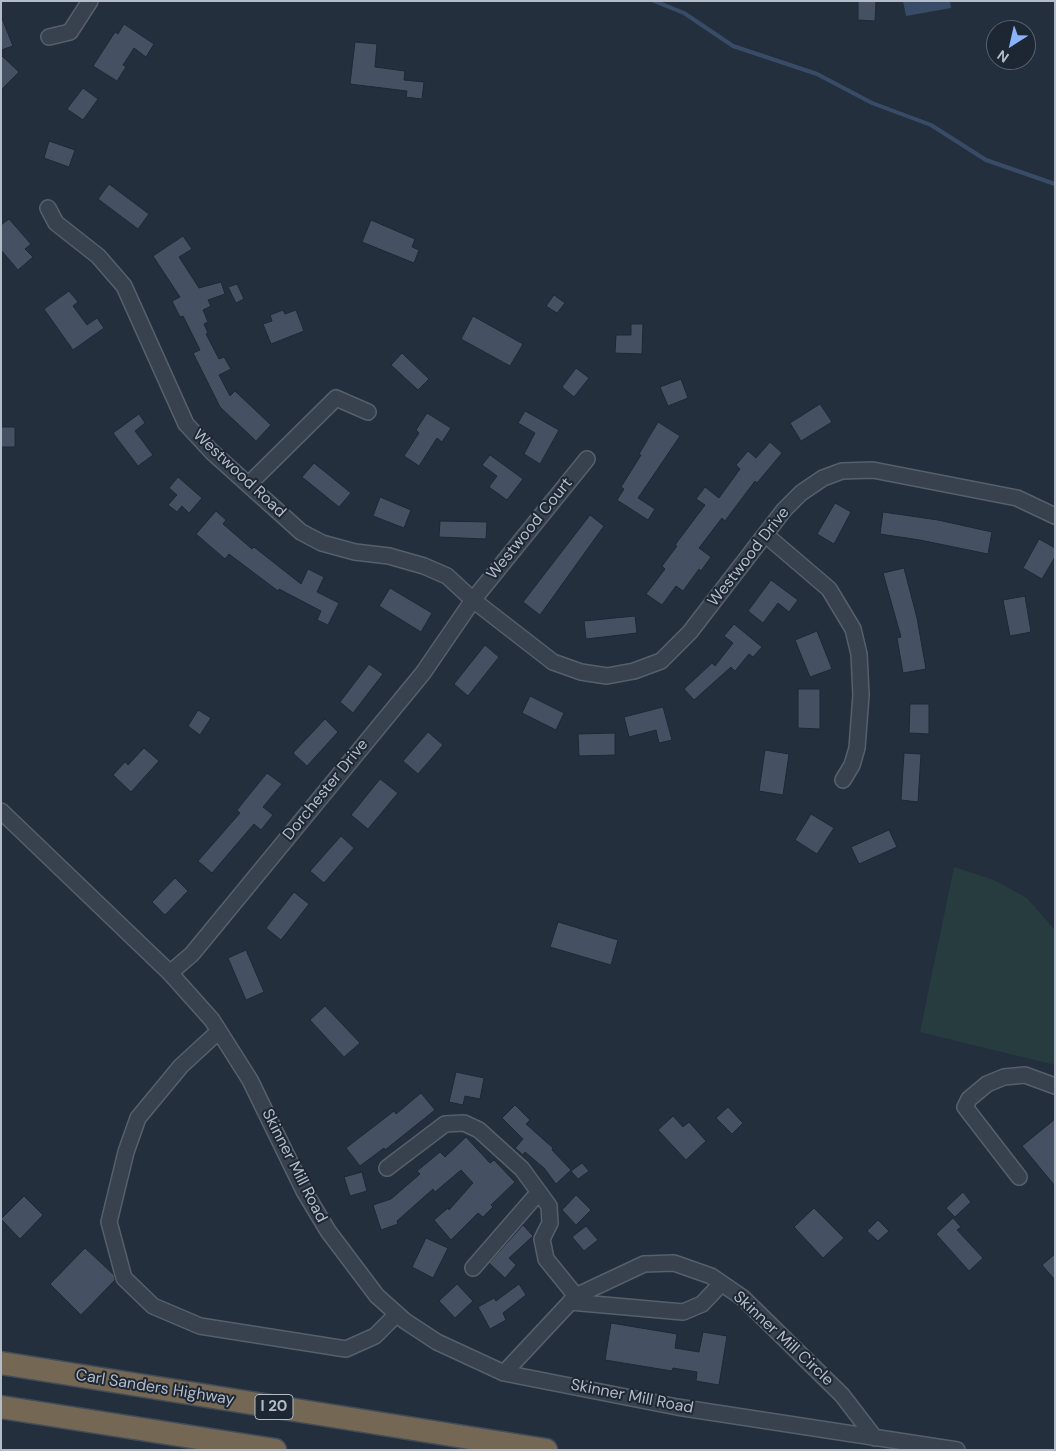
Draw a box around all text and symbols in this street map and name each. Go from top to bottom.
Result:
north arrow [986,20,1036,70]
text: N [994,46,1012,67]
street label: Westwood Road [189,426,289,522]
street label: Westwood Court [483,474,577,584]
street label: Westwood Drive [704,504,794,610]
street label: Dorchester Drive [279,736,373,844]
street label: Skinner Mill Road [257,1106,331,1226]
street label: Skinner Mill Circle [729,1288,837,1390]
street label: Carl Sanders Highway [74,1366,236,1410]
street label: Skinner Mill Road [569,1376,695,1418]
road number: I 20 [255,1394,293,1420]

